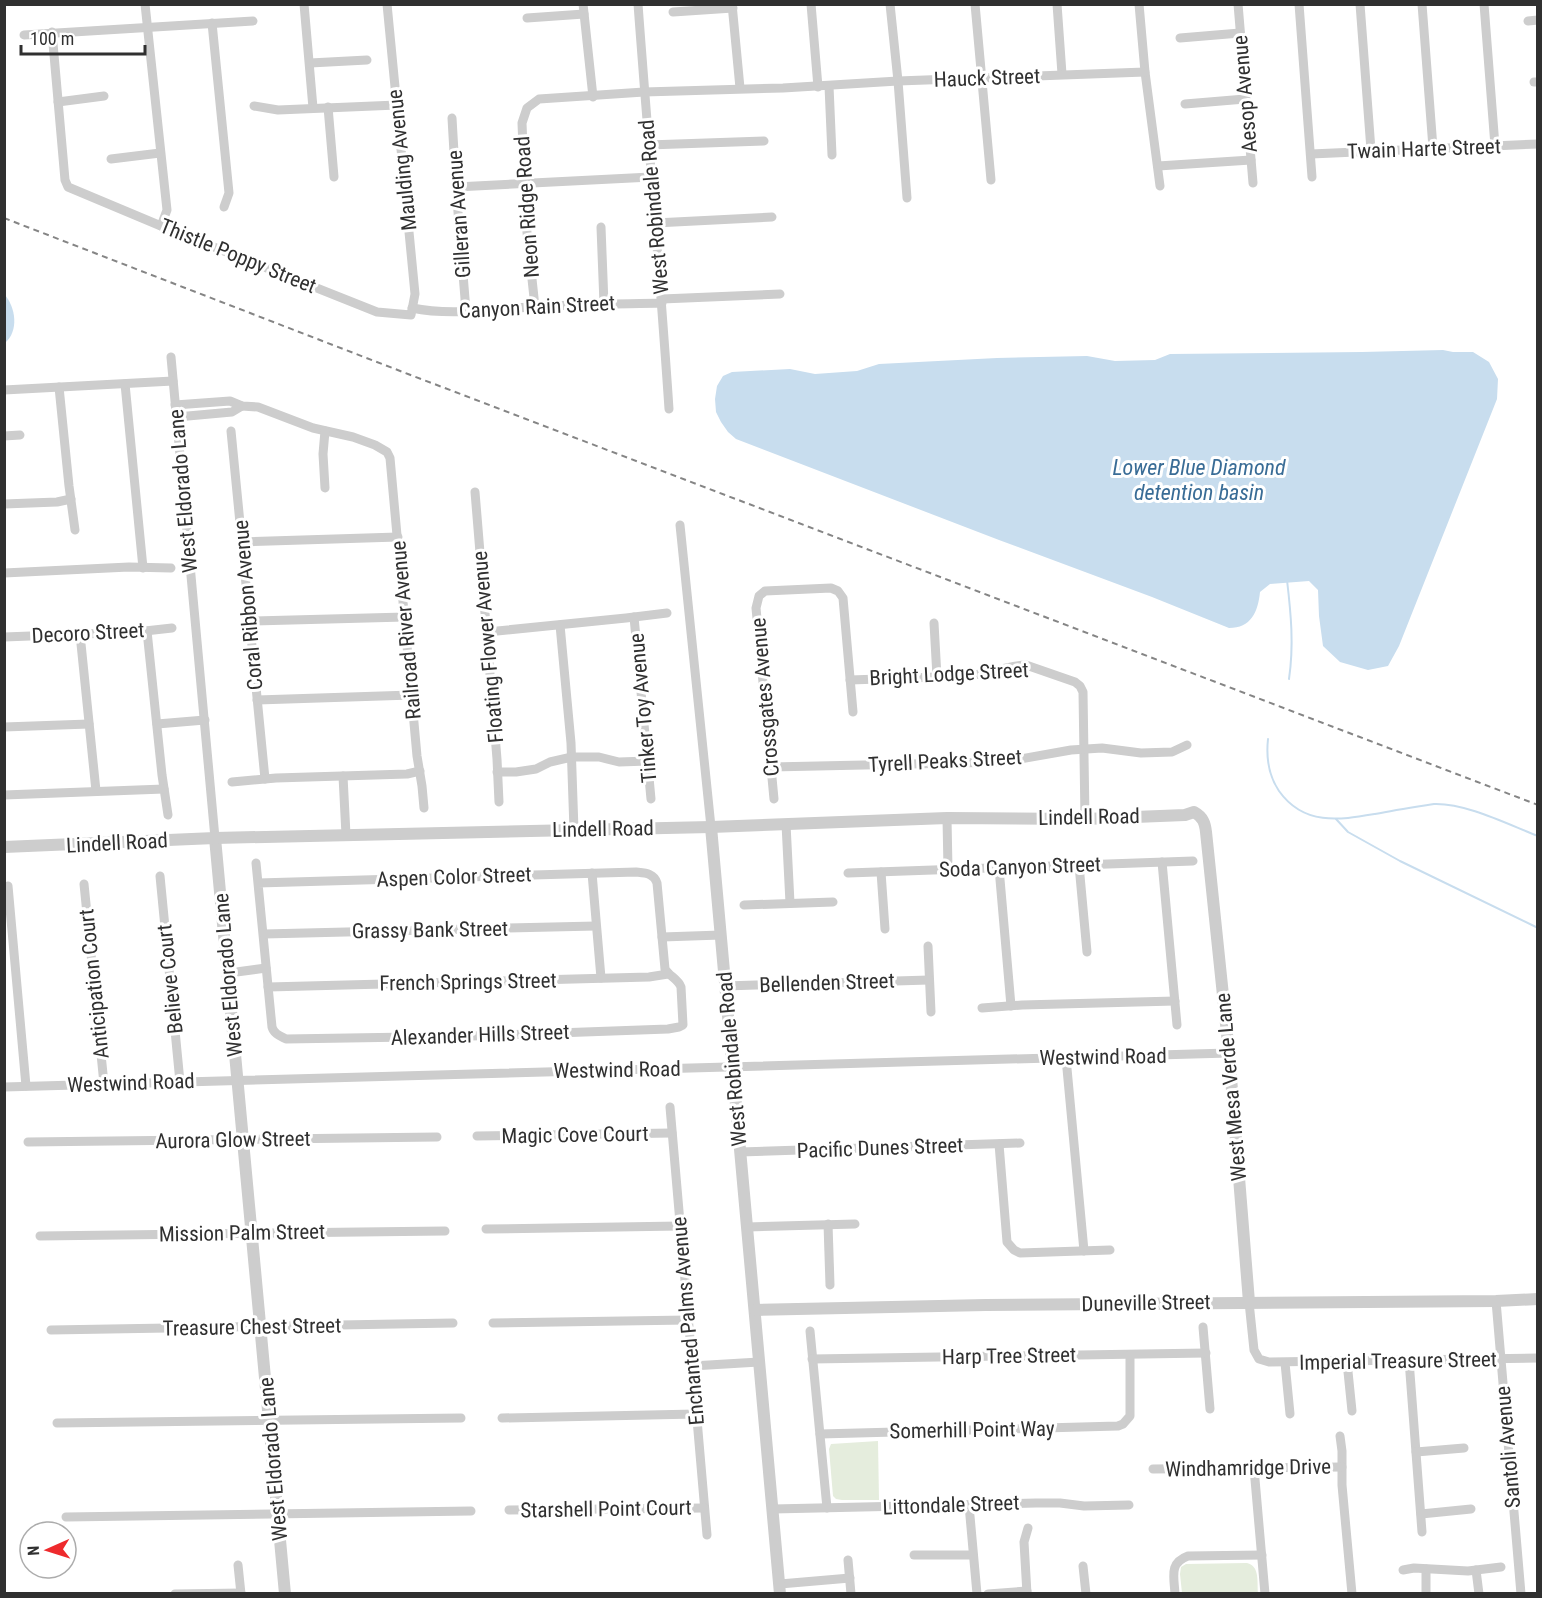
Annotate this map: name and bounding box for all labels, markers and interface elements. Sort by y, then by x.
scale bar [21,18,146,56]
text: 100 m [30,28,74,49]
street label: Aesop Avenue [1228,34,1262,154]
street label: Hauck Street [933,64,1041,92]
street label: Maulding Avenue [383,88,421,232]
street label: West Robindale Road [634,119,674,295]
street label: Twain Harte Street [1347,134,1501,164]
street label: Neon Ridge Road [510,135,544,279]
street label: Gilleran Avenue [443,149,475,279]
street label: Thistle Poppy Street [156,214,320,298]
street label: Canyon Rain Street [458,291,616,323]
street label: West Eldorado Lane [164,408,202,574]
water label: Lower Blue Diamond detention basin [1112,455,1286,505]
street label: Coral Ribbon Avenue [229,519,267,691]
street label: Railroad River Avenue [386,540,426,720]
street label: Floating Flower Avenue [468,550,508,744]
street label: Crossgates Avenue [746,617,784,777]
street label: Decoro Street [31,618,145,648]
street label: Tinker Toy Avenue [624,632,661,784]
street label: Bright Lodge Street [869,658,1029,690]
street label: Tyrell Peaks Street [868,745,1022,777]
street label: Lindell Road [1038,804,1140,830]
street label: Lindell Road [552,816,654,842]
street label: Lindell Road [66,828,168,858]
street label: Soda Canyon Street [939,852,1101,882]
street label: Aspen Color Street [376,862,532,892]
street label: West Eldorado Lane [209,892,247,1058]
street label: Anticipation Court [74,908,114,1060]
street label: Grassy Bank Street [352,917,508,943]
street label: Believe Court [152,923,188,1035]
street label: French Springs Street [379,968,557,996]
street label: Bellenden Street [759,969,895,997]
street label: West Robindale Road [712,971,752,1147]
street label: West Mesa Verde Lane [1211,992,1251,1182]
street label: Alexander Hills Street [390,1020,570,1050]
street label: Westwind Road [1039,1044,1167,1070]
street label: Westwind Road [553,1057,681,1083]
street label: Westwind Road [67,1069,195,1097]
street label: Magic Cove Court [501,1122,649,1148]
street label: Aurora Glow Street [155,1127,311,1153]
street label: Pacific Dunes Street [796,1133,964,1163]
street label: Enchanted Palms Avenue [667,1216,709,1426]
street label: Mission Palm Street [159,1220,325,1246]
street label: Duneville Street [1081,1290,1211,1316]
street label: Treasure Chest Street [163,1313,341,1341]
street label: Harp Tree Street [942,1343,1076,1369]
street label: Imperial Treasure Street [1299,1347,1497,1375]
street label: West Eldorado Lane [254,1376,292,1542]
street label: Santoli Avenue [1491,1385,1525,1509]
street label: Somerhill Point Way [889,1417,1055,1443]
street label: Windhamridge Drive [1165,1455,1331,1481]
street label: Littondale Street [882,1491,1020,1519]
street label: Starshell Point Court [520,1496,692,1522]
north arrow [18,1520,78,1580]
text: N [24,1545,43,1556]

